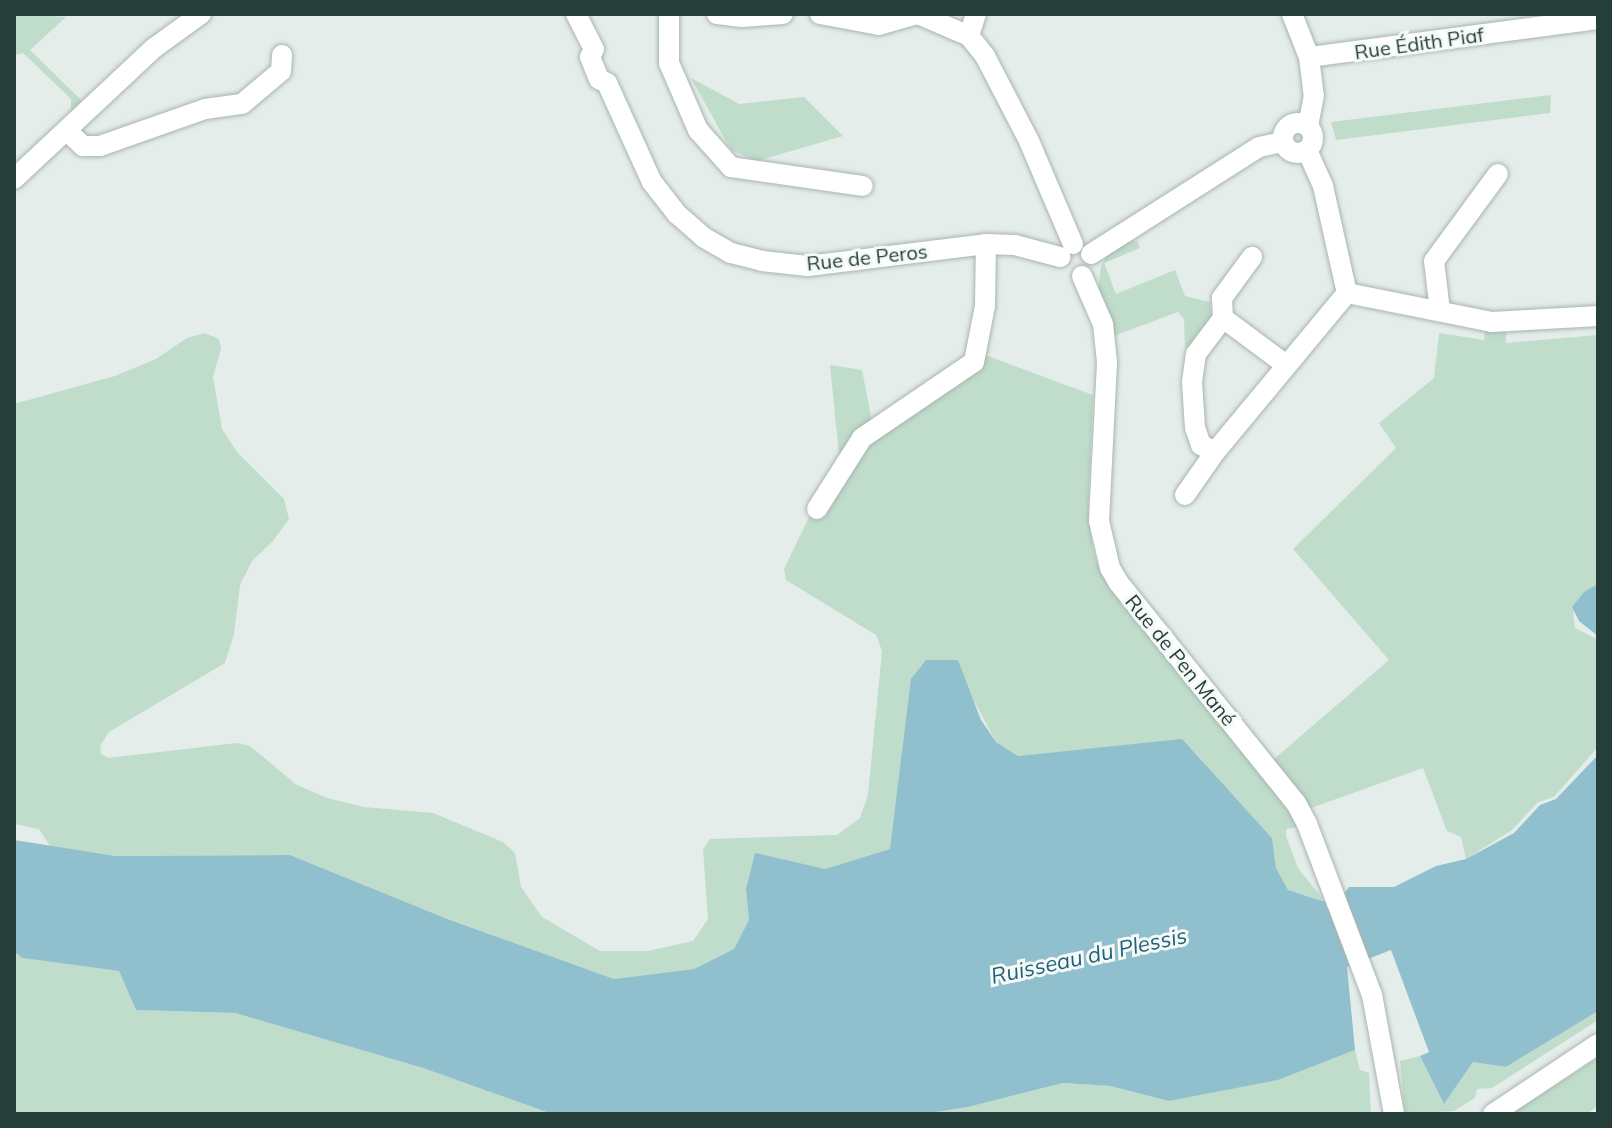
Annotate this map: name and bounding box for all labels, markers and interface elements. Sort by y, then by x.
street label: Rue Édith Piaf [1353,22,1485,64]
street label: Rue de Peros [805,239,929,275]
street label: Rue de Pen Mané [1121,590,1241,730]
water label: Ruisseau du Plessis [989,922,1189,990]

